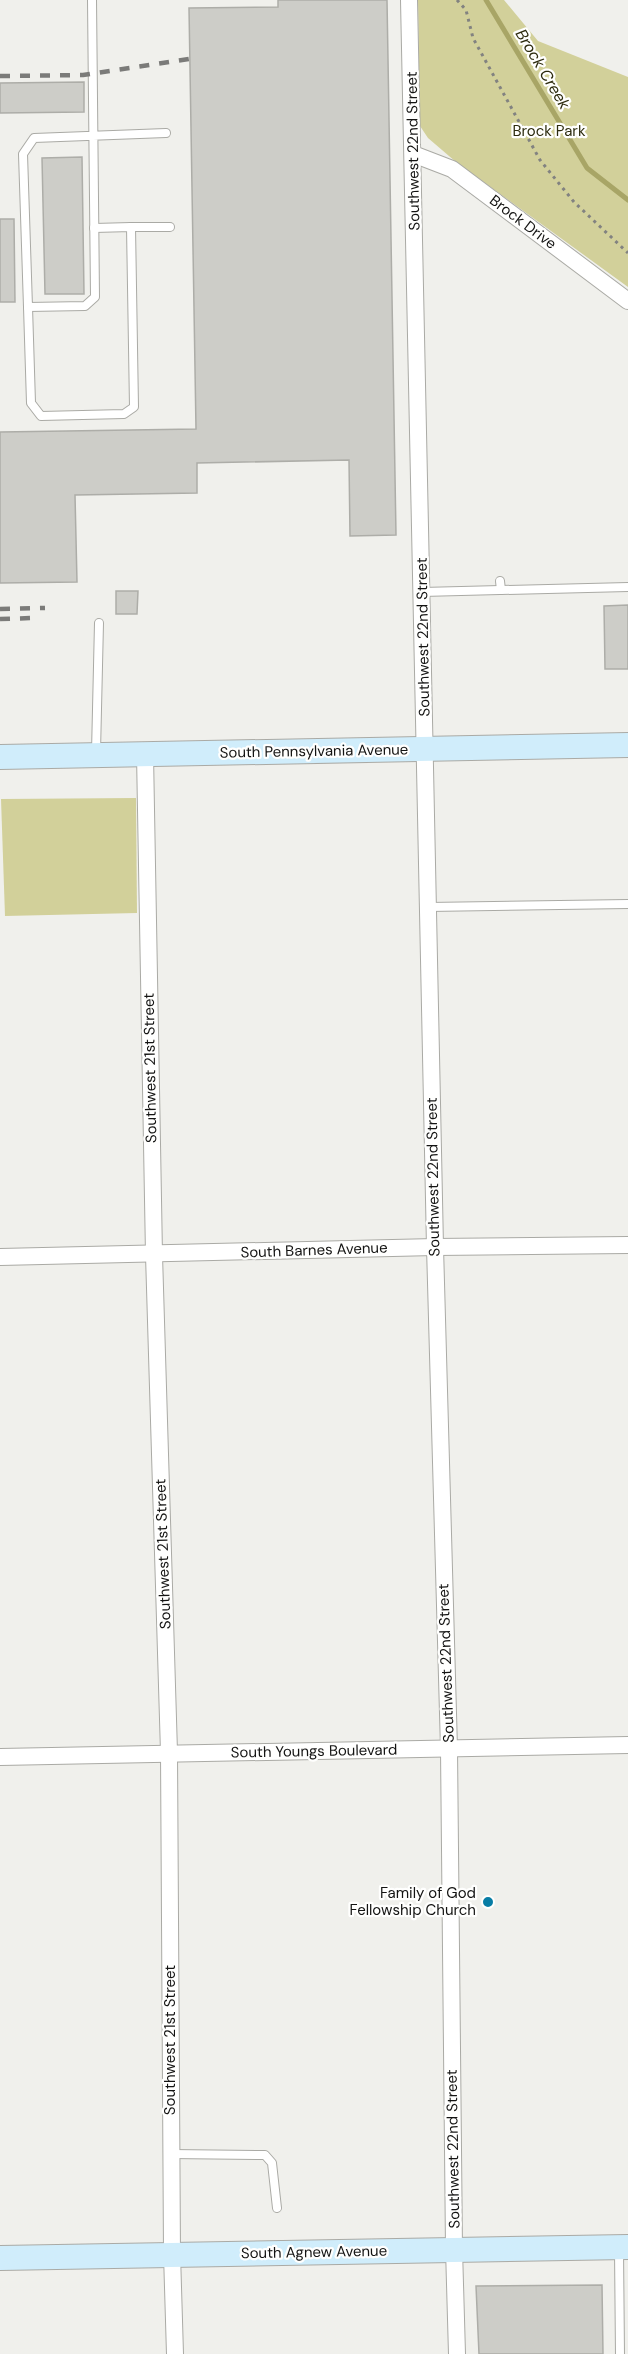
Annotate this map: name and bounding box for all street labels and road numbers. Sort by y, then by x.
street label: Southwest 22nd Street [402,71,424,231]
street label: Brock Drive [485,190,561,254]
street label: Southwest 22nd Street [412,557,434,717]
street label: South Pennsylvania Avenue [220,739,408,763]
street label: Southwest 21st Street [139,993,161,1143]
street label: Southwest 22nd Street [422,1097,444,1257]
street label: South Barnes Avenue [240,1237,388,1263]
street label: Southwest 21st Street [150,1478,176,1629]
street label: Southwest 22nd Street [433,1583,459,1743]
street label: South Youngs Boulevard [231,1740,397,1762]
street label: Southwest 21st Street [160,1965,180,2115]
street label: Southwest 22nd Street [442,2069,464,2229]
street label: South Agnew Avenue [241,2241,387,2263]

